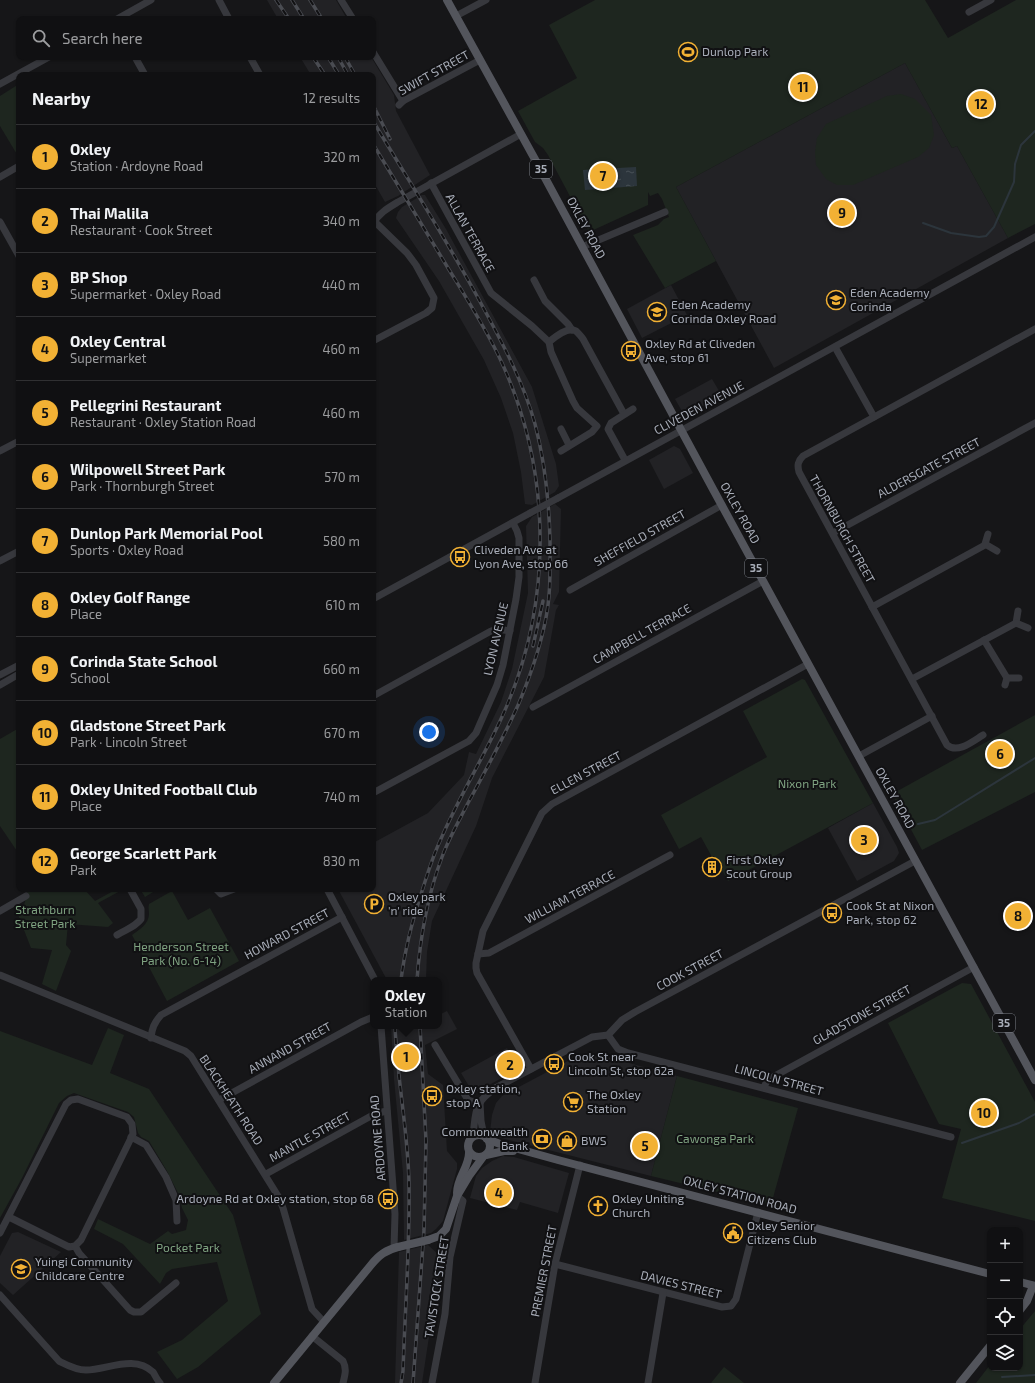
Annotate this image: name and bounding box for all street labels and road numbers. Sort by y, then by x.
street label: SWIFT STREET [396,47,471,97]
road number: 35 [530,160,552,178]
street label: ALLAN TERRACE [444,191,498,274]
street label: OXLEY ROAD [565,194,609,261]
street label: CLIVEDEN AVENUE [651,377,746,437]
street label: ALDERSGATE STREET [875,434,982,500]
street label: THORNBURGH STREET [807,472,878,585]
street label: OXLEY ROAD [718,479,763,546]
street label: SHEFFIELD STREET [591,506,688,568]
road number: 35 [745,559,767,577]
street label: LYON AVENUE [480,600,510,677]
street label: CAMPBELL TERRACE [590,600,693,666]
street label: ELLEN STREET [548,748,623,797]
street label: OXLEY ROAD [873,764,918,831]
street label: WILLIAM TERRACE [522,866,617,926]
street label: HOWARD STREET [242,905,331,961]
street label: COOK STREET [654,946,725,993]
street label: GLADSTONE STREET [810,981,913,1047]
road number: 35 [993,1014,1015,1032]
street label: ANNAND STREET [246,1019,333,1076]
street label: BLACKHEATH ROAD [197,1052,266,1147]
street label: LINCOLN STREET [733,1060,825,1098]
street label: ARDOYNE ROAD [366,1095,388,1182]
street label: MANTLE STREET [267,1108,353,1164]
street label: OXLEY STATION ROAD [682,1172,799,1216]
street label: PREMIER STREET [527,1224,559,1318]
street label: TAVISTOCK STREET [421,1235,451,1339]
street label: DAVIES STREET [639,1267,723,1301]

